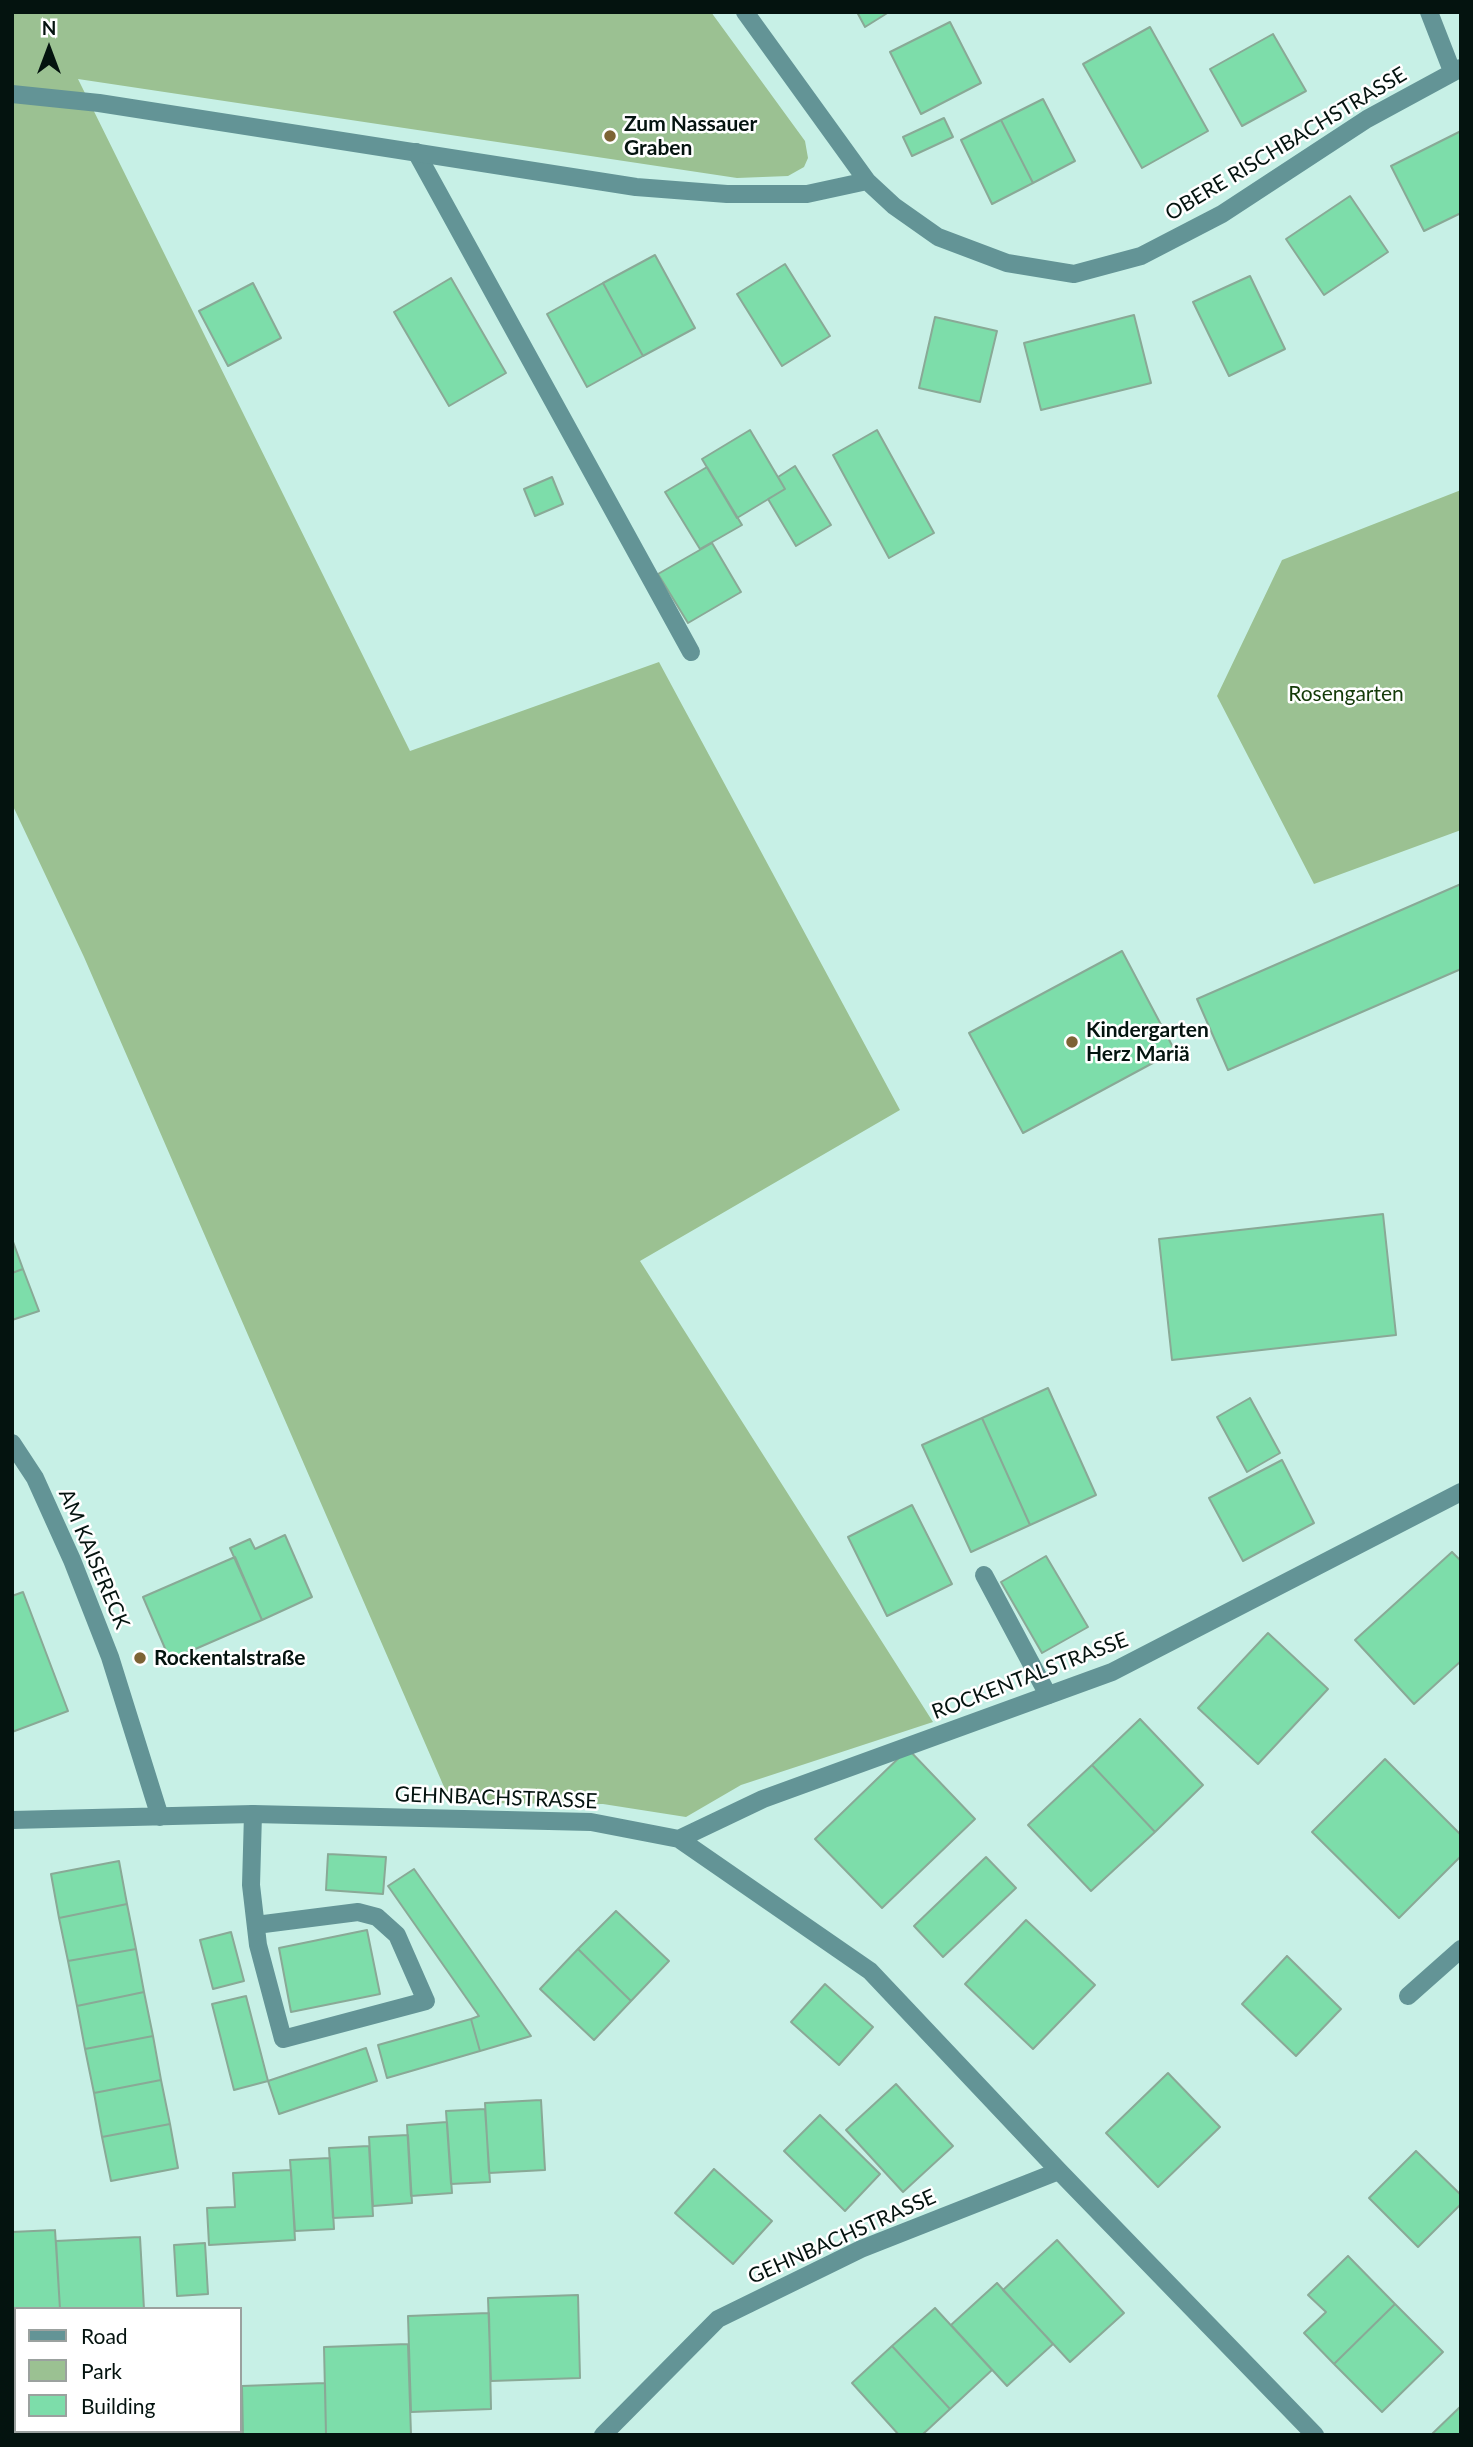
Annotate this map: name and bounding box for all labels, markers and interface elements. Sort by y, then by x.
north arrow [14,14,84,84]
text: N [42,16,56,39]
street label: OBERE RISCHBACHSTRASSE [1161,62,1411,226]
place label: Zum Nassauer Graben [624,111,757,161]
marker: Zum Nassauer Graben [602,128,618,144]
park label: Rosengarten [1288,681,1404,707]
place label: Kindergarten Herz Mariä [1086,1017,1209,1067]
marker: Kindergarten Herz Mariä [1064,1034,1080,1050]
street label: AM KAISERECK [53,1485,135,1633]
street label: ROCKENTALSTRASSE [928,1627,1132,1725]
place label: Rockentalstraße [154,1645,306,1671]
marker: Rockentalstraße [132,1650,148,1666]
street label: GEHNBACHSTRASSE [394,1782,598,1814]
street label: GEHNBACHSTRASSE [744,2184,940,2290]
legend [14,2307,242,2433]
text: Road [81,2323,128,2348]
text: Park [81,2358,122,2383]
text: Building [81,2393,156,2418]

